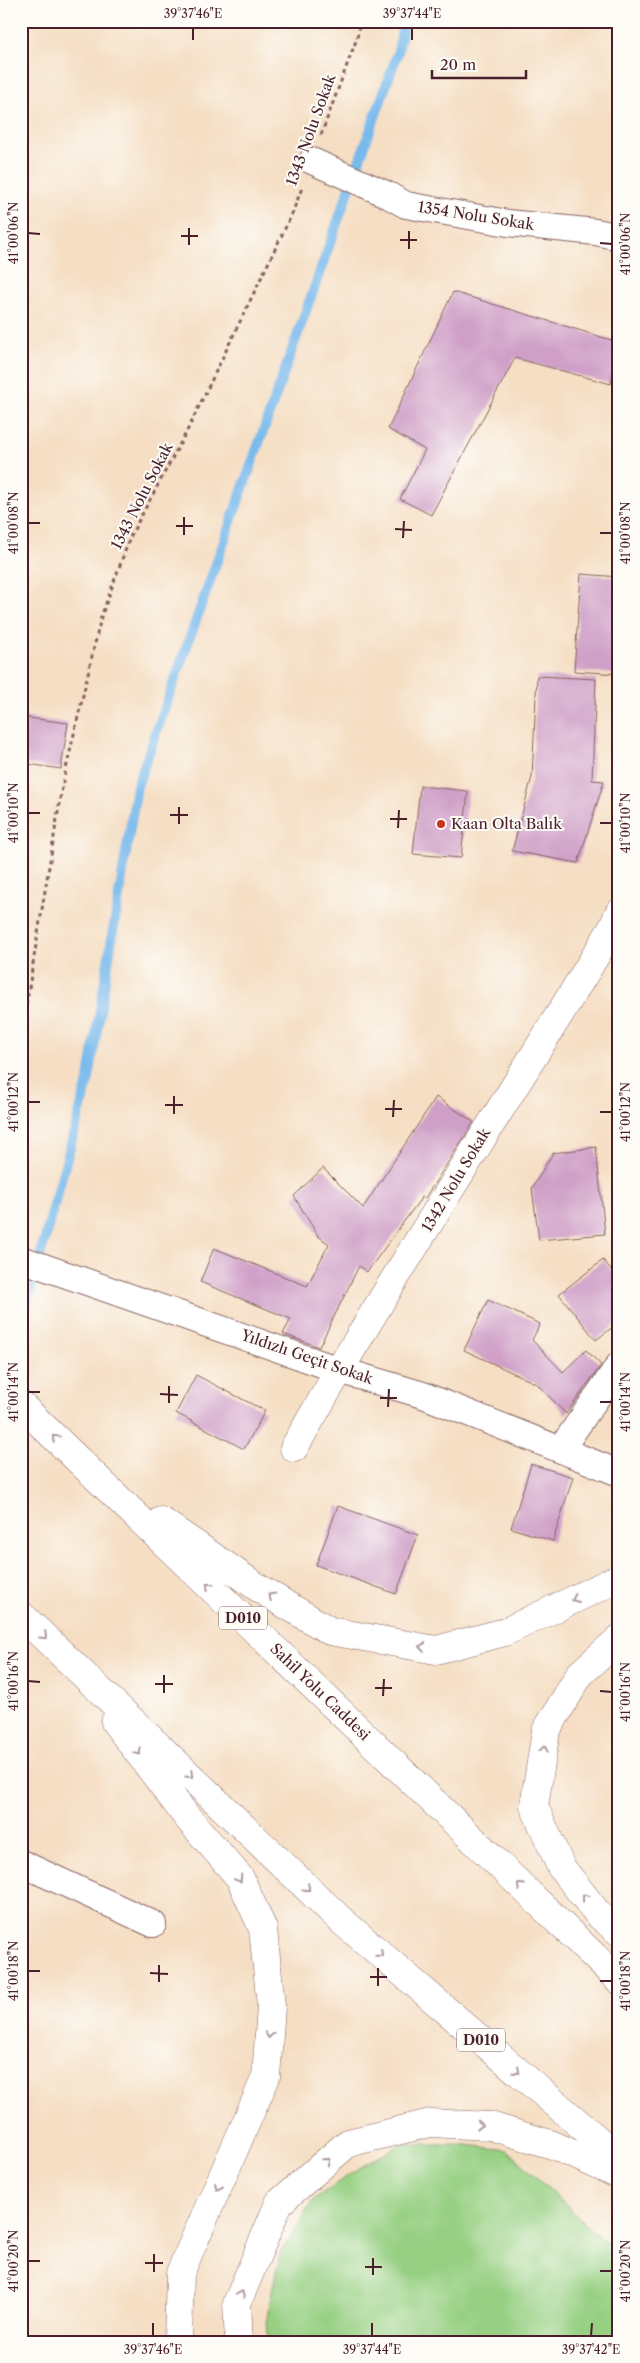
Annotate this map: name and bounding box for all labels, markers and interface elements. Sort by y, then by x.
text: 39°37'46"E [164,6,222,21]
text: 39°37'44"E [383,6,441,21]
scale bar [432,48,526,80]
text: 20 m [440,55,476,74]
street label: 1343 Nolu Sokak [282,70,340,188]
street label: 1354 Nolu Sokak [417,197,537,234]
text: 41°00'06"N [6,202,21,264]
text: 41°00'06"N [618,213,633,275]
street label: 1343 Nolu Sokak [106,438,177,552]
text: 41°00'08"N [6,492,21,554]
text: 41°00'08"N [618,502,633,564]
text: 41°00'10"N [6,783,21,843]
text: 41°00'10"N [618,793,633,853]
place label: Kaan Olta Balık [451,814,563,833]
marker: Kaan Olta Balık [435,818,447,830]
text: 41°00'12"N [6,1072,21,1132]
text: 41°00'12"N [618,1082,633,1142]
street label: 1342 Nolu Sokak [417,1123,495,1235]
street label: Yıldızlı Geçit Sokak [238,1325,377,1388]
text: 41°00'14"N [6,1362,21,1422]
text: 41°00'14"N [618,1372,633,1432]
one-way arrow [52,1435,61,1444]
one-way arrow [206,1583,215,1592]
one-way arrow [267,1593,276,1603]
one-way arrow [571,1593,580,1603]
road number: D010 [219,1606,267,1630]
one-way arrow [38,1630,47,1639]
street label: Sahil Yolu Caddesi [266,1639,375,1745]
one-way arrow [418,1643,427,1653]
text: 41°00'16"N [6,1651,21,1711]
text: 41°00'16"N [618,1662,633,1722]
one-way arrow [538,1745,548,1754]
one-way arrow [132,1746,140,1755]
one-way arrow [184,1769,193,1778]
one-way arrow [233,1873,242,1882]
one-way arrow [302,1882,311,1891]
one-way arrow [517,1883,526,1892]
one-way arrow [582,1893,591,1903]
text: 41°00'18"N [6,1941,21,2001]
one-way arrow [375,1948,384,1957]
text: 41°00'18"N [618,1951,633,2011]
road number: D010 [457,2028,505,2052]
one-way arrow [264,2031,275,2039]
one-way arrow [511,2066,520,2074]
one-way arrow [477,2120,485,2131]
one-way arrow [321,2159,330,2167]
one-way arrow [213,2182,224,2191]
text: 41°00'20"N [6,2230,21,2292]
text: 41°00'20"N [618,2240,633,2302]
one-way arrow [234,2290,245,2299]
text: 39°37'46"E [124,2342,182,2357]
text: 39°37'44"E [343,2342,401,2357]
text: 39°37'42"E [562,2342,620,2357]

